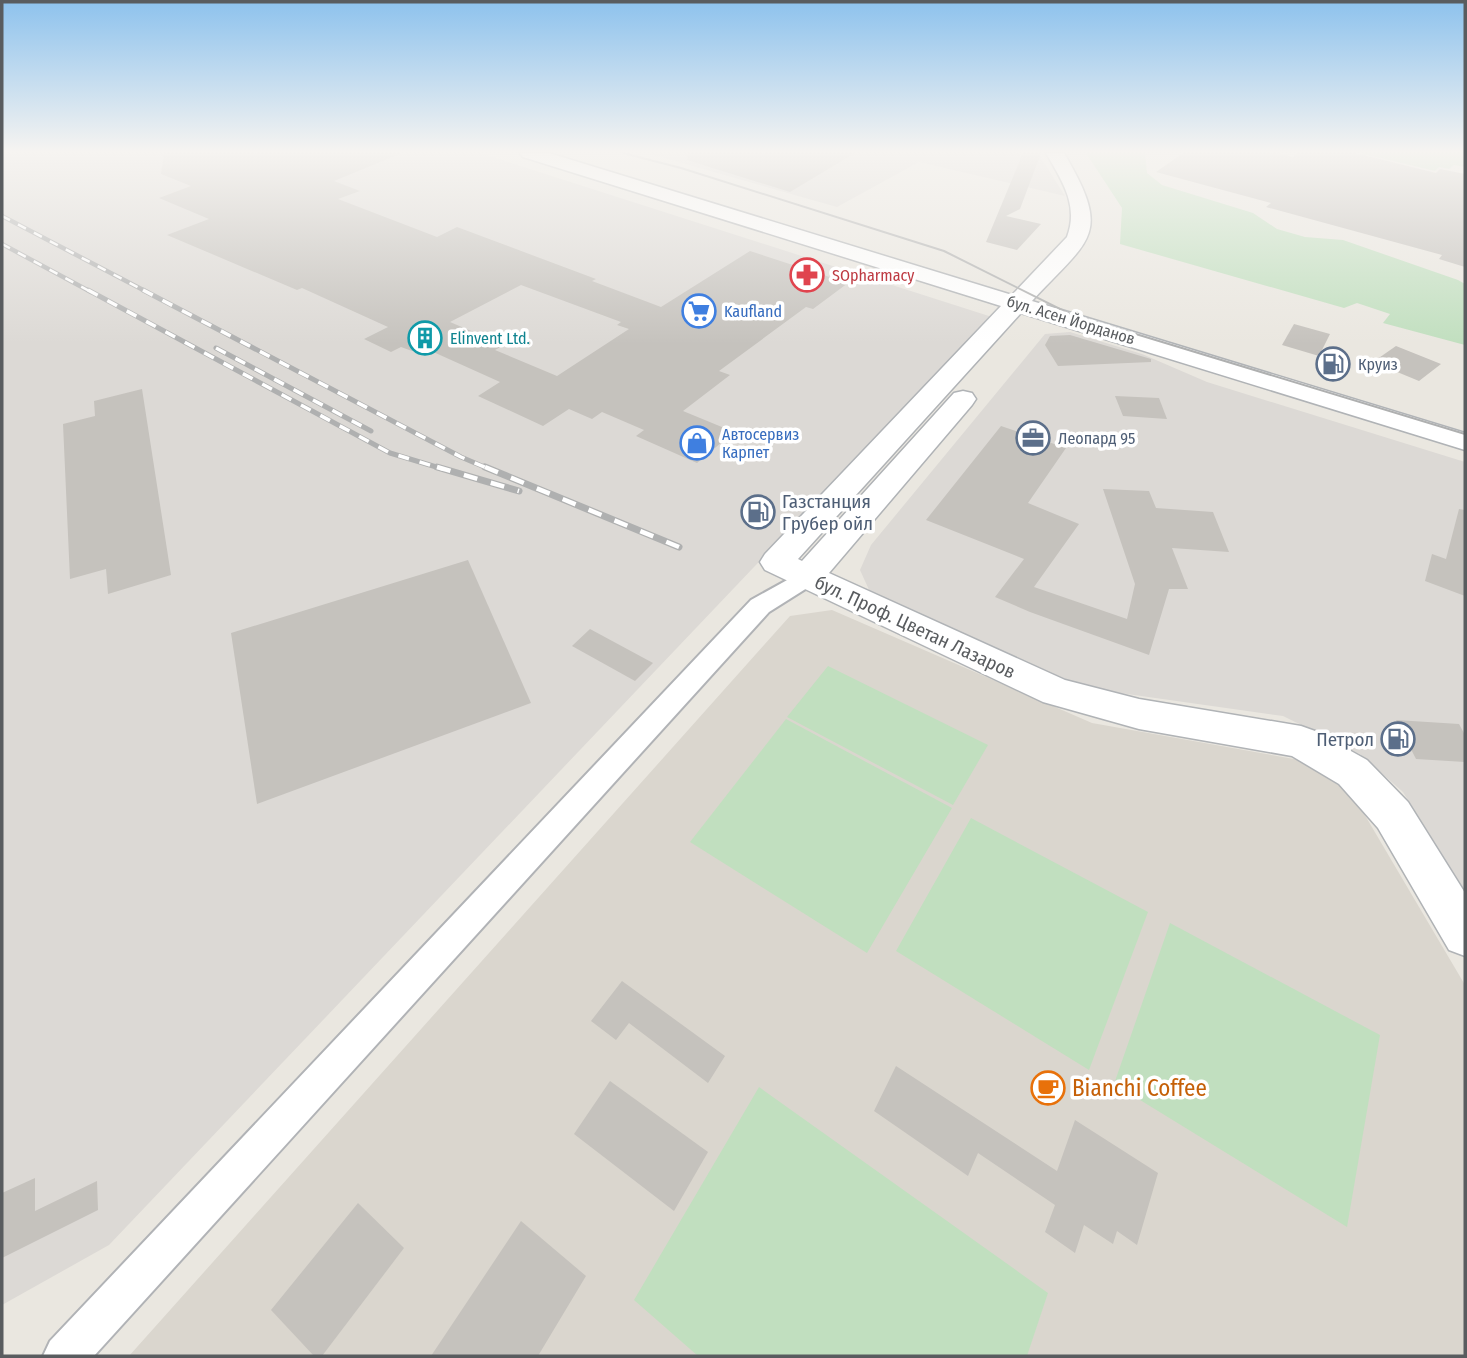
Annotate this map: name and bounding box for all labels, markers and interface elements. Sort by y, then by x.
pharmacy icon: SOpharmacy [788,256,826,294]
place label: SOpharmacy [832,266,915,285]
street label: бул. Асен Йорданов [1005,291,1137,349]
supermarket icon: Kaufland [680,292,718,330]
place label: Kaufland [724,302,782,321]
building icon: Elinvent Ltd. [406,319,444,357]
place label: Elinvent Ltd. [450,329,530,348]
fuel station icon: Круиз [1314,345,1352,383]
place label: Круиз [1358,355,1398,374]
office icon: Леопард 95 [1014,419,1052,457]
shop icon: Автосервиз Карпет [678,424,716,462]
place label: Автосервиз Карпет [722,425,799,462]
place label: Леопард 95 [1058,429,1135,448]
place label: Газстанция Грубер ойл [782,490,873,535]
fuel station icon: Газстанция Грубер ойл [739,493,777,531]
street label: бул. Проф. Цветан Лазаров [811,570,1019,684]
fuel station icon: Петрол [1379,720,1417,758]
place label: Петрол [1316,728,1374,751]
cafe icon: Bianchi Coffee [1029,1069,1067,1107]
place label: Bianchi Coffee [1072,1074,1207,1102]

